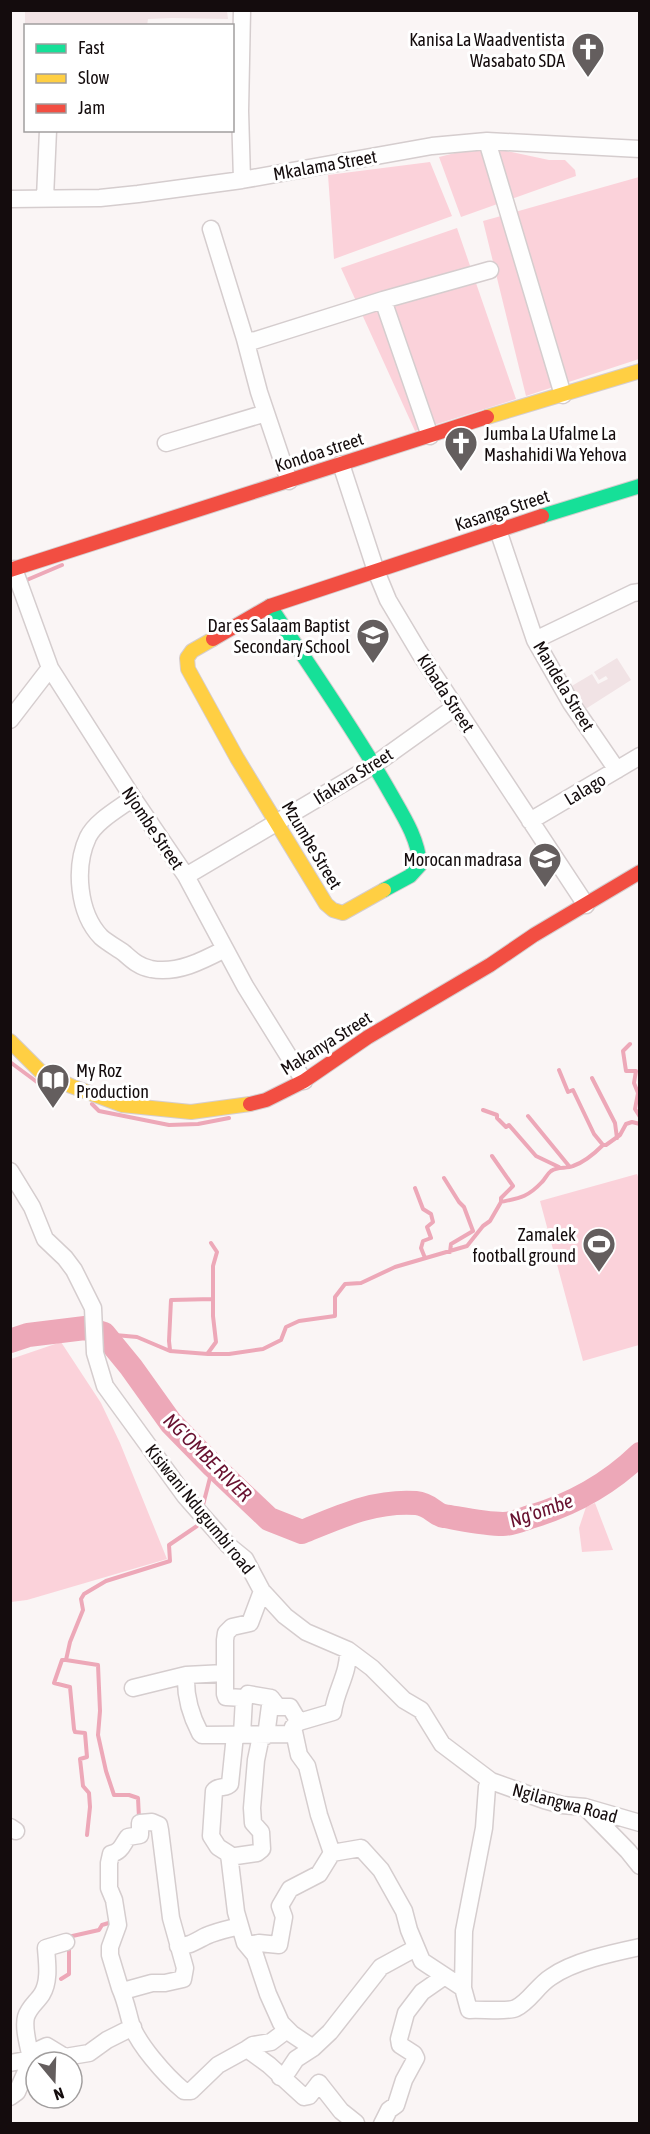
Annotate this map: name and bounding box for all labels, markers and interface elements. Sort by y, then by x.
legend [24,24,234,132]
place label: Kanisa La Waadventista Wasabato SDA [409,29,565,71]
church icon: Kanisa La Waadventista Wasabato SDA [570,31,606,78]
text: Fast [78,37,105,58]
text: Slow [78,67,109,88]
text: Jam [78,97,105,118]
street label: Mkalama Street [272,146,378,184]
place label: Jumba La Ufalme La Mashahidi Wa Yehova [484,423,627,465]
church icon: Jumba La Ufalme La Mashahidi Wa Yehova [443,425,479,472]
street label: Kondoa street [272,428,366,476]
street label: Kasanga Street [452,485,552,535]
place label: Dar es Salaam Baptist Secondary School [208,615,350,657]
school or university icon: Dar es Salaam Baptist Secondary School [355,617,391,664]
street label: Mandela Street [529,637,599,735]
street label: Kibada Street [413,650,479,736]
street label: Ifakara Street [309,743,397,809]
street label: Lalago [561,769,609,809]
street label: Njombe Street [118,783,188,873]
street label: Mzumbe Street [278,797,346,893]
school or university icon: Morocan madrasa [527,841,563,888]
place label: Morocan madrasa [404,849,522,870]
street label: Makanya Street [277,1007,375,1079]
place label: My Roz Production [76,1060,149,1102]
library icon: My Roz Production [35,1062,71,1109]
place label: Zamalek football ground [473,1224,576,1266]
sports icon: Zamalek football ground [581,1226,617,1273]
water label: NG'OMBE RIVER [159,1408,257,1506]
street label: Kisiwani Ndugumbi road [141,1440,259,1578]
water label: Ng'ombe [506,1488,576,1532]
street label: Ngilangwa Road [510,1779,620,1827]
north arrow [24,2050,84,2110]
text: N [51,2084,66,2104]

